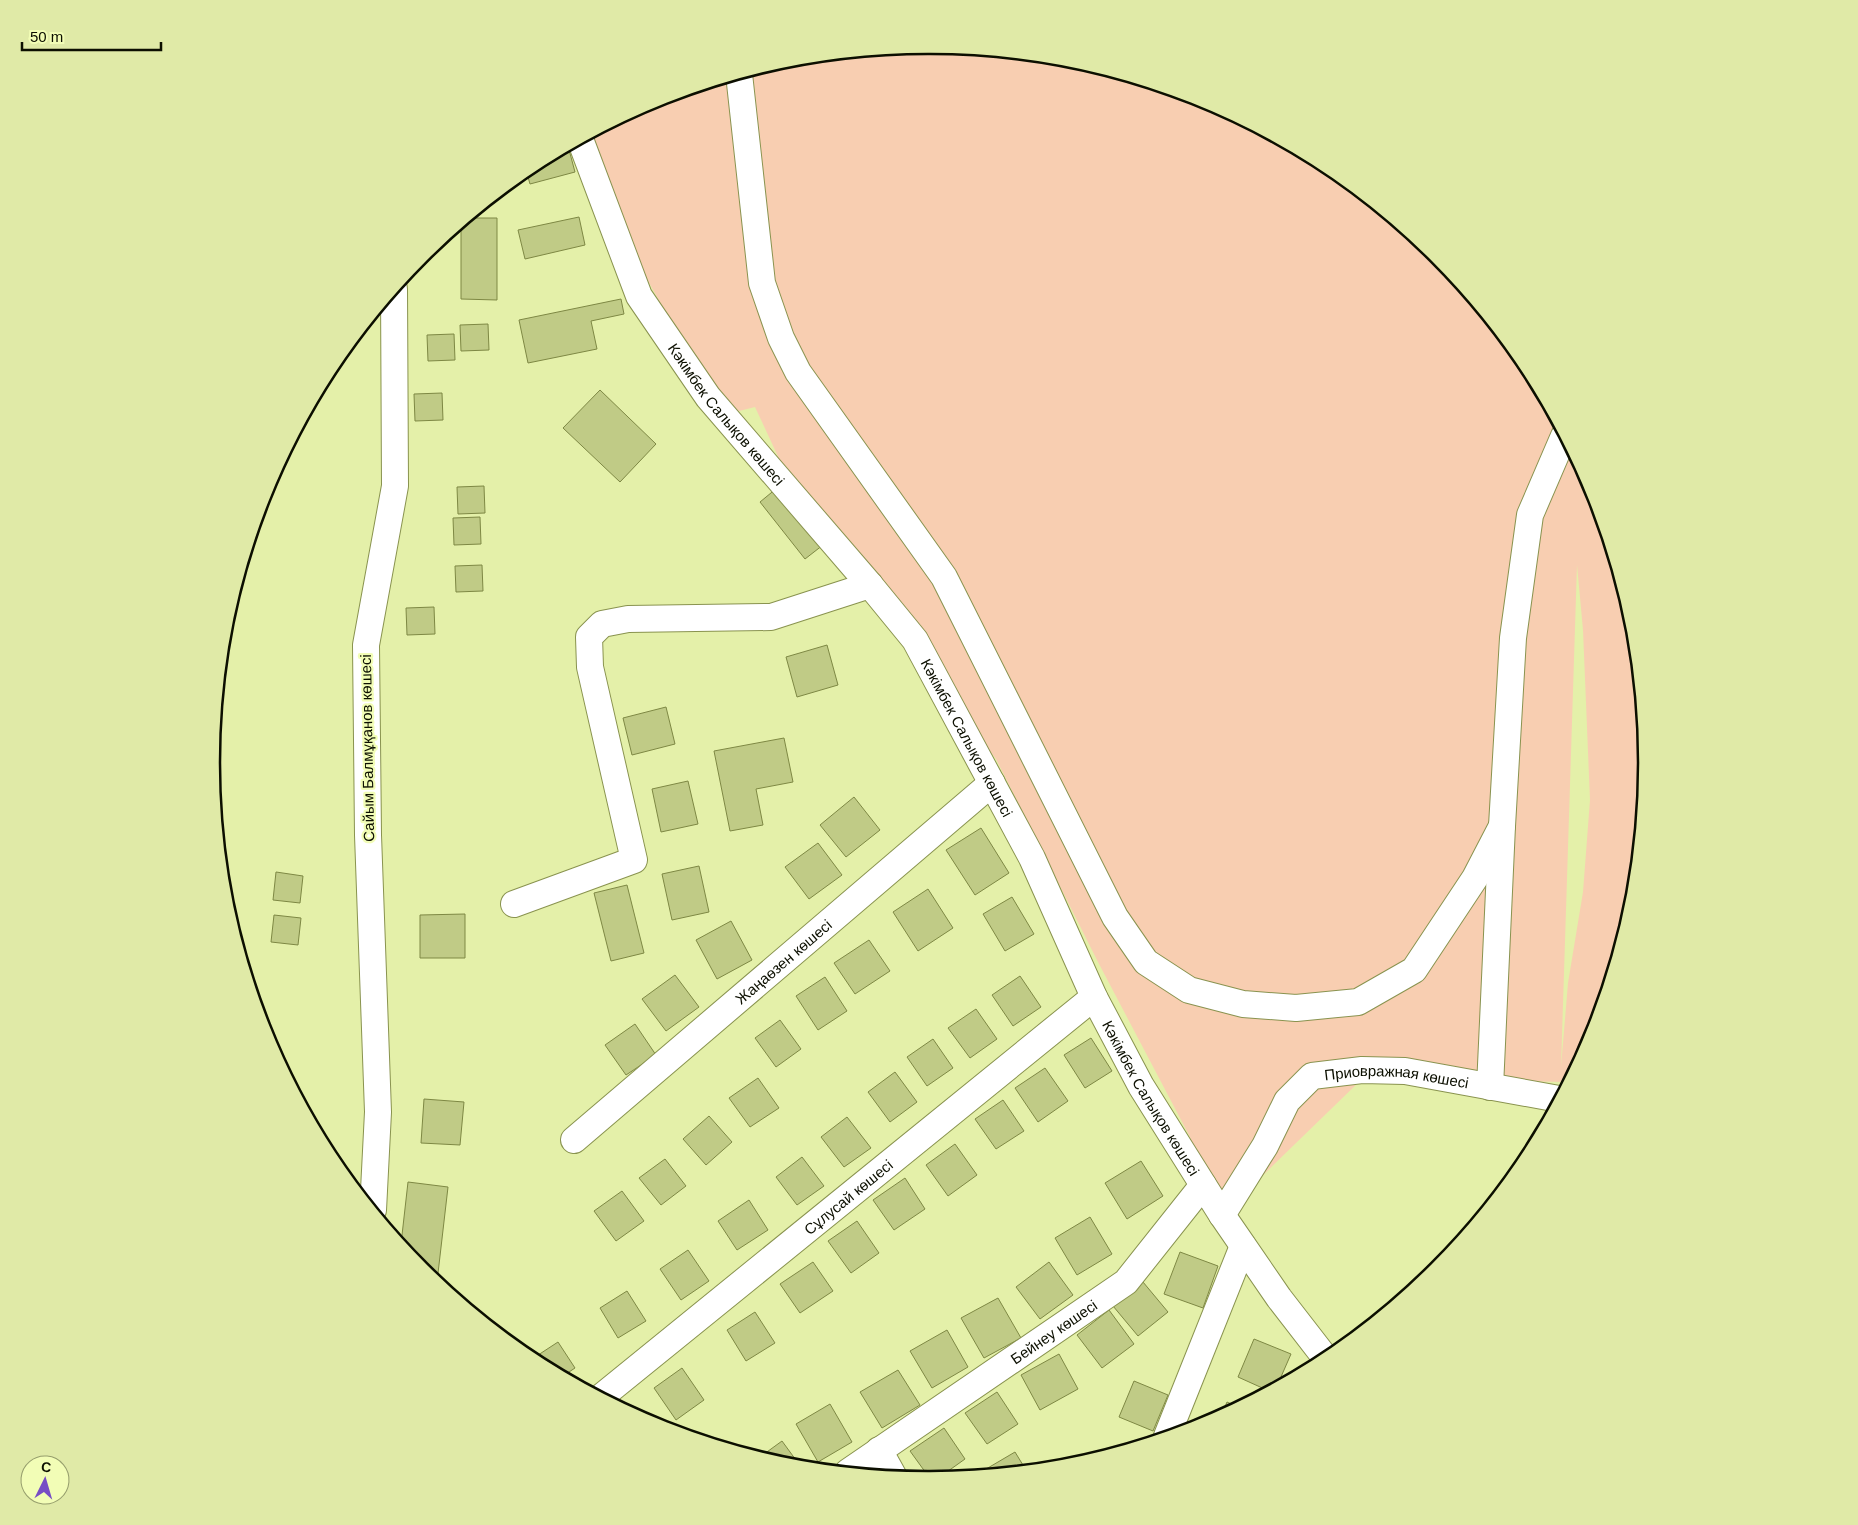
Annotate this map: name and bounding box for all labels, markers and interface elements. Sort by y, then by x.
scale bar [22,20,161,52]
text: 50 m [30,28,63,45]
street label: Кәкімбек Салықов көшесі [665,340,788,488]
street label: Сайым Балмұқанов көшесі [357,654,377,842]
street label: Кәкімбек Салықов көшесі [918,656,1017,819]
street label: Жаңаөзен көшесі [732,916,835,1007]
street label: Кәкімбек Салықов көшесі [1099,1018,1203,1178]
street label: Приовражная көшесі [1323,1061,1470,1091]
street label: Сұлусай көшесі [800,1156,896,1238]
street label: Бейнеу көшесі [1007,1296,1100,1367]
north arrow [20,1455,70,1505]
text: С [40,1459,52,1475]

